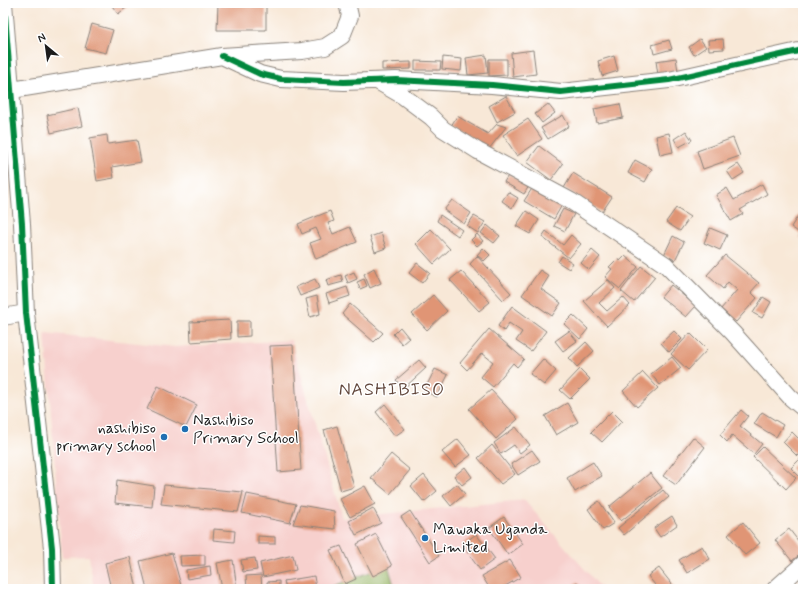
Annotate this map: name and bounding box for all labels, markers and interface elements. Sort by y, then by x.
north arrow [26,26,66,66]
text: N [35,30,48,46]
district label: NASHIBISO [339,378,445,402]
place label: Nashibiso Primary School [193,410,299,449]
place label: nashibiso primary school [56,418,156,457]
marker: Nashibiso Primary School [180,424,190,434]
marker: nashibiso primary school [159,432,169,442]
place label: Mawaka Uganda Limited [433,519,548,558]
marker: Mawaka Uganda Limited [420,533,430,543]

